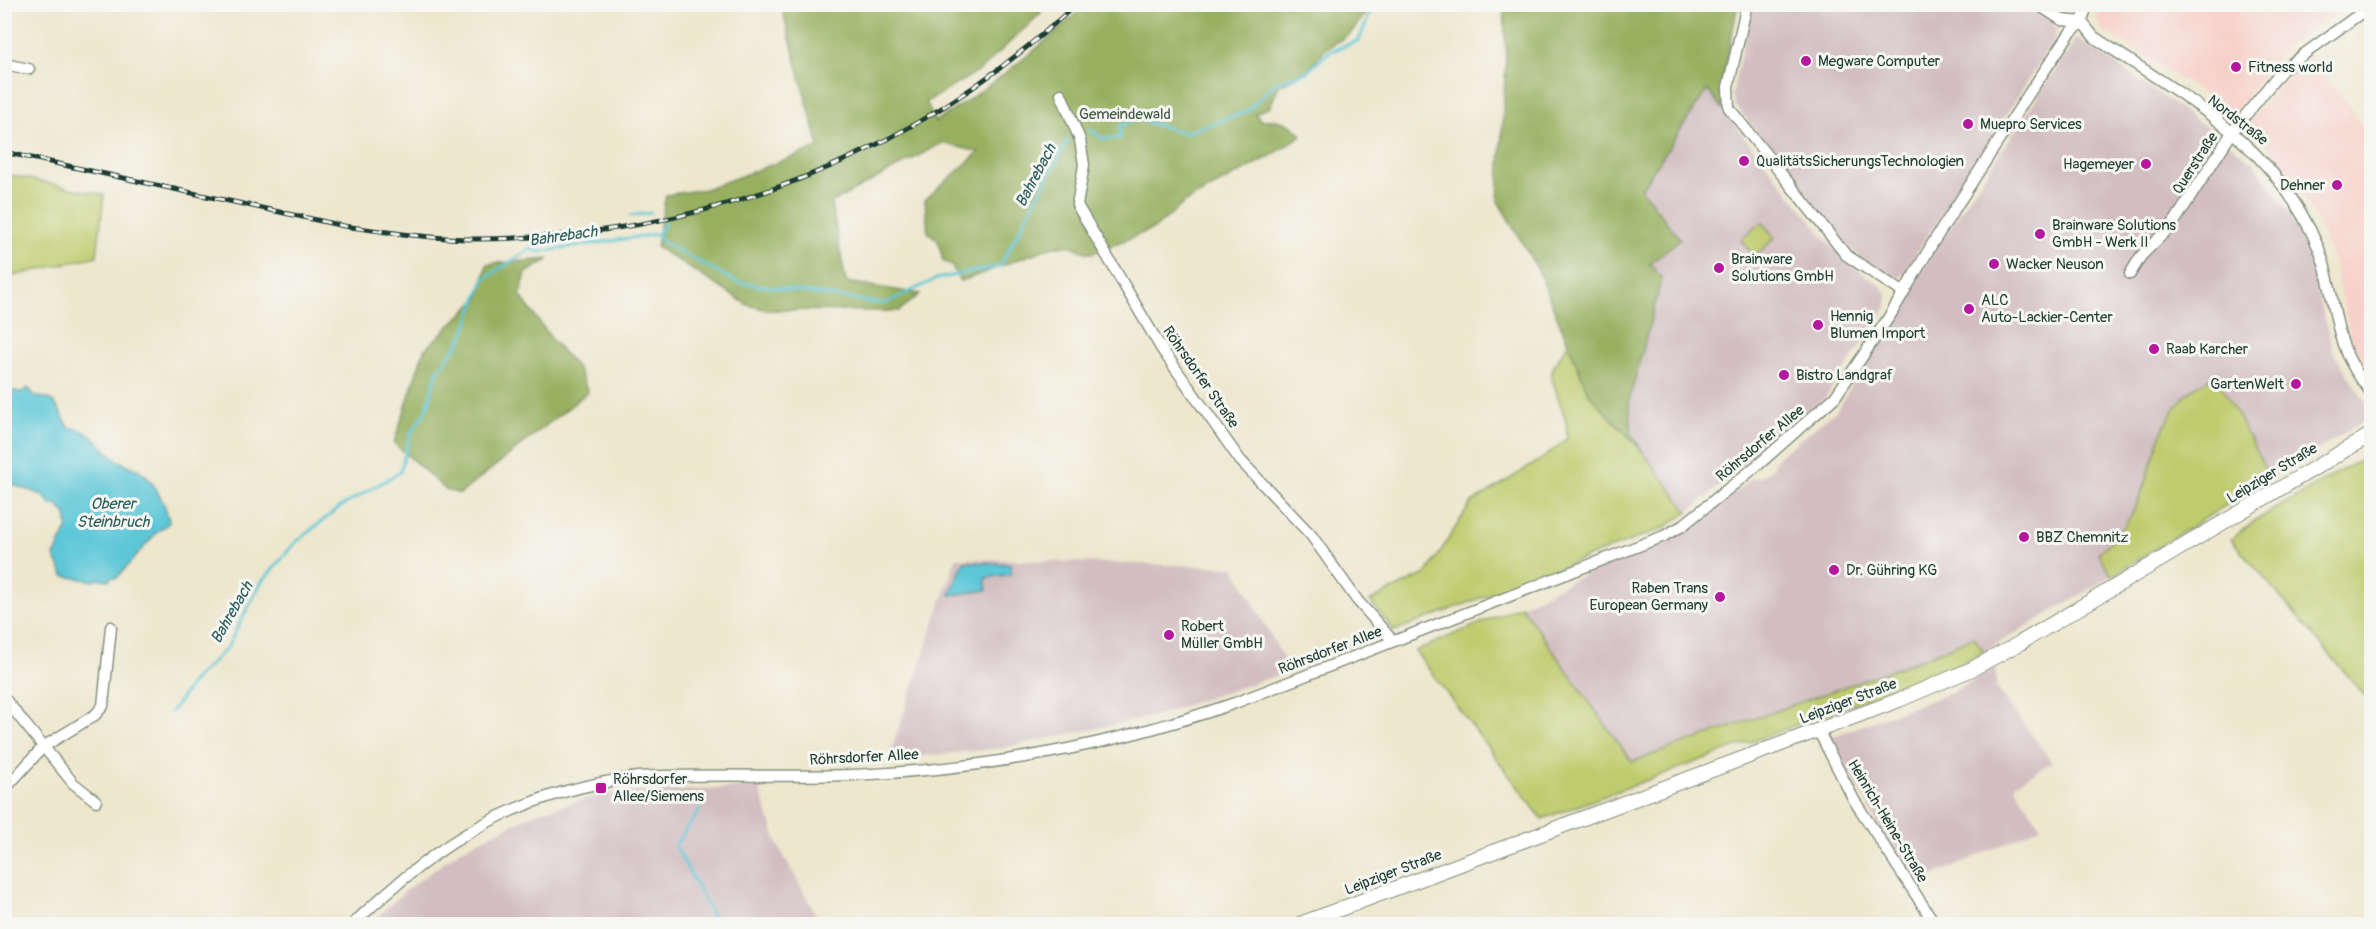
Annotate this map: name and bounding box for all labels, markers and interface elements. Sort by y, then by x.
place label: Megware Computer [1818,52,1941,71]
marker: Megware Computer [1799,54,1813,68]
place label: Fitness world [2248,58,2333,77]
marker: Fitness world [2229,60,2243,74]
street label: Nordstraße [2204,91,2272,150]
park label: Gemeindewald [1079,105,1171,124]
place label: Muepro Services [1980,115,2082,134]
marker: Muepro Services [1961,117,1975,131]
street label: Querstraße [2168,128,2223,198]
water label: Bahrebach [1011,139,1061,210]
place label: QualitätsSicherungsTechnologien [1756,152,1964,171]
marker: QualitätsSicherungsTechnologien [1737,154,1751,168]
place label: Hagemeyer [2063,155,2135,174]
marker: Hagemeyer [2139,157,2153,171]
place label: Dehner [2280,176,2326,195]
marker: Dehner [2330,178,2344,192]
place label: Brainware Solutions GmbH - Werk II [2052,216,2176,252]
water label: Bahrebach [528,221,600,251]
marker: Brainware Solutions GmbH - Werk II [2033,227,2047,241]
place label: Brainware Solutions GmbH [1731,250,1834,286]
place label: Wacker Neuson [2006,255,2104,274]
marker: Wacker Neuson [1987,257,2001,271]
marker: Brainware Solutions GmbH [1712,261,1726,275]
place label: ALC Auto-Lackier-Center [1981,291,2113,327]
marker: ALC Auto-Lackier-Center [1962,302,1976,316]
place label: Hennig Blumen Import [1830,307,1926,343]
marker: Hennig Blumen Import [1811,318,1825,332]
street label: Röhrsdorfer Straße [1158,323,1243,433]
place label: Raab Karcher [2166,340,2249,359]
marker: Raab Karcher [2147,342,2161,356]
place label: Bistro Landgraf [1796,366,1893,385]
marker: Bistro Landgraf [1777,368,1791,382]
place label: GartenWelt [2210,375,2285,394]
marker: GartenWelt [2289,377,2303,391]
street label: Röhrsdorfer Allee [1712,401,1809,486]
street label: Leipziger Straße [2224,439,2322,508]
water label: Oberer Steinbruch [77,494,151,532]
place label: BBZ Chemnitz [2036,528,2129,547]
marker: BBZ Chemnitz [2017,530,2031,544]
place label: Dr. Gühring KG [1846,561,1937,580]
marker: Dr. Gühring KG [1827,563,1841,577]
water label: Bahrebach [206,577,258,647]
place label: Raben Trans European Germany [1590,579,1709,615]
marker: Raben Trans European Germany [1713,590,1727,604]
place label: Robert Müller GmbH [1181,617,1263,653]
street label: Röhrsdorfer Allee [1276,622,1385,679]
marker: Robert Müller GmbH [1162,628,1176,642]
street label: Leipziger Straße [1797,674,1900,729]
street label: Röhrsdorfer Allee [809,745,920,770]
street label: Heinrich-Heine-Straße [1843,756,1932,887]
place label: Röhrsdorfer Allee/Siemens [613,770,704,806]
marker: Röhrsdorfer Allee/Siemens [594,781,608,795]
street label: Leipziger Straße [1342,845,1445,900]

